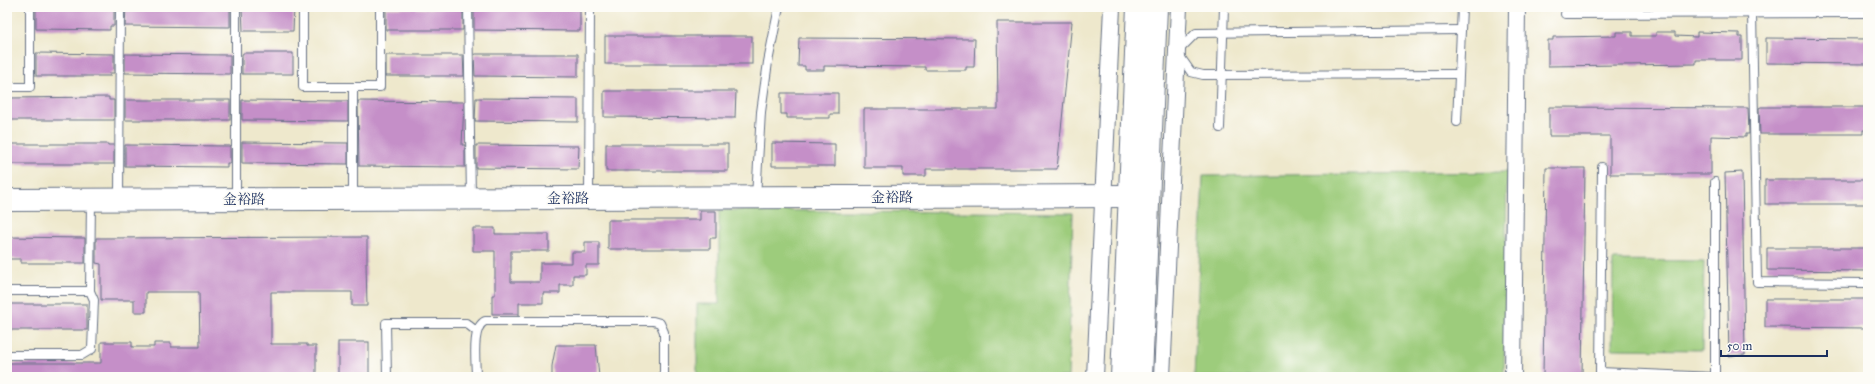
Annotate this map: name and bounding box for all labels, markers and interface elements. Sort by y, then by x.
street label: 金裕路 [871,189,913,206]
street label: 金裕路 [547,190,589,207]
street label: 金裕路 [223,191,265,208]
scale bar [1721,332,1827,358]
text: 50 m [1727,339,1752,353]

